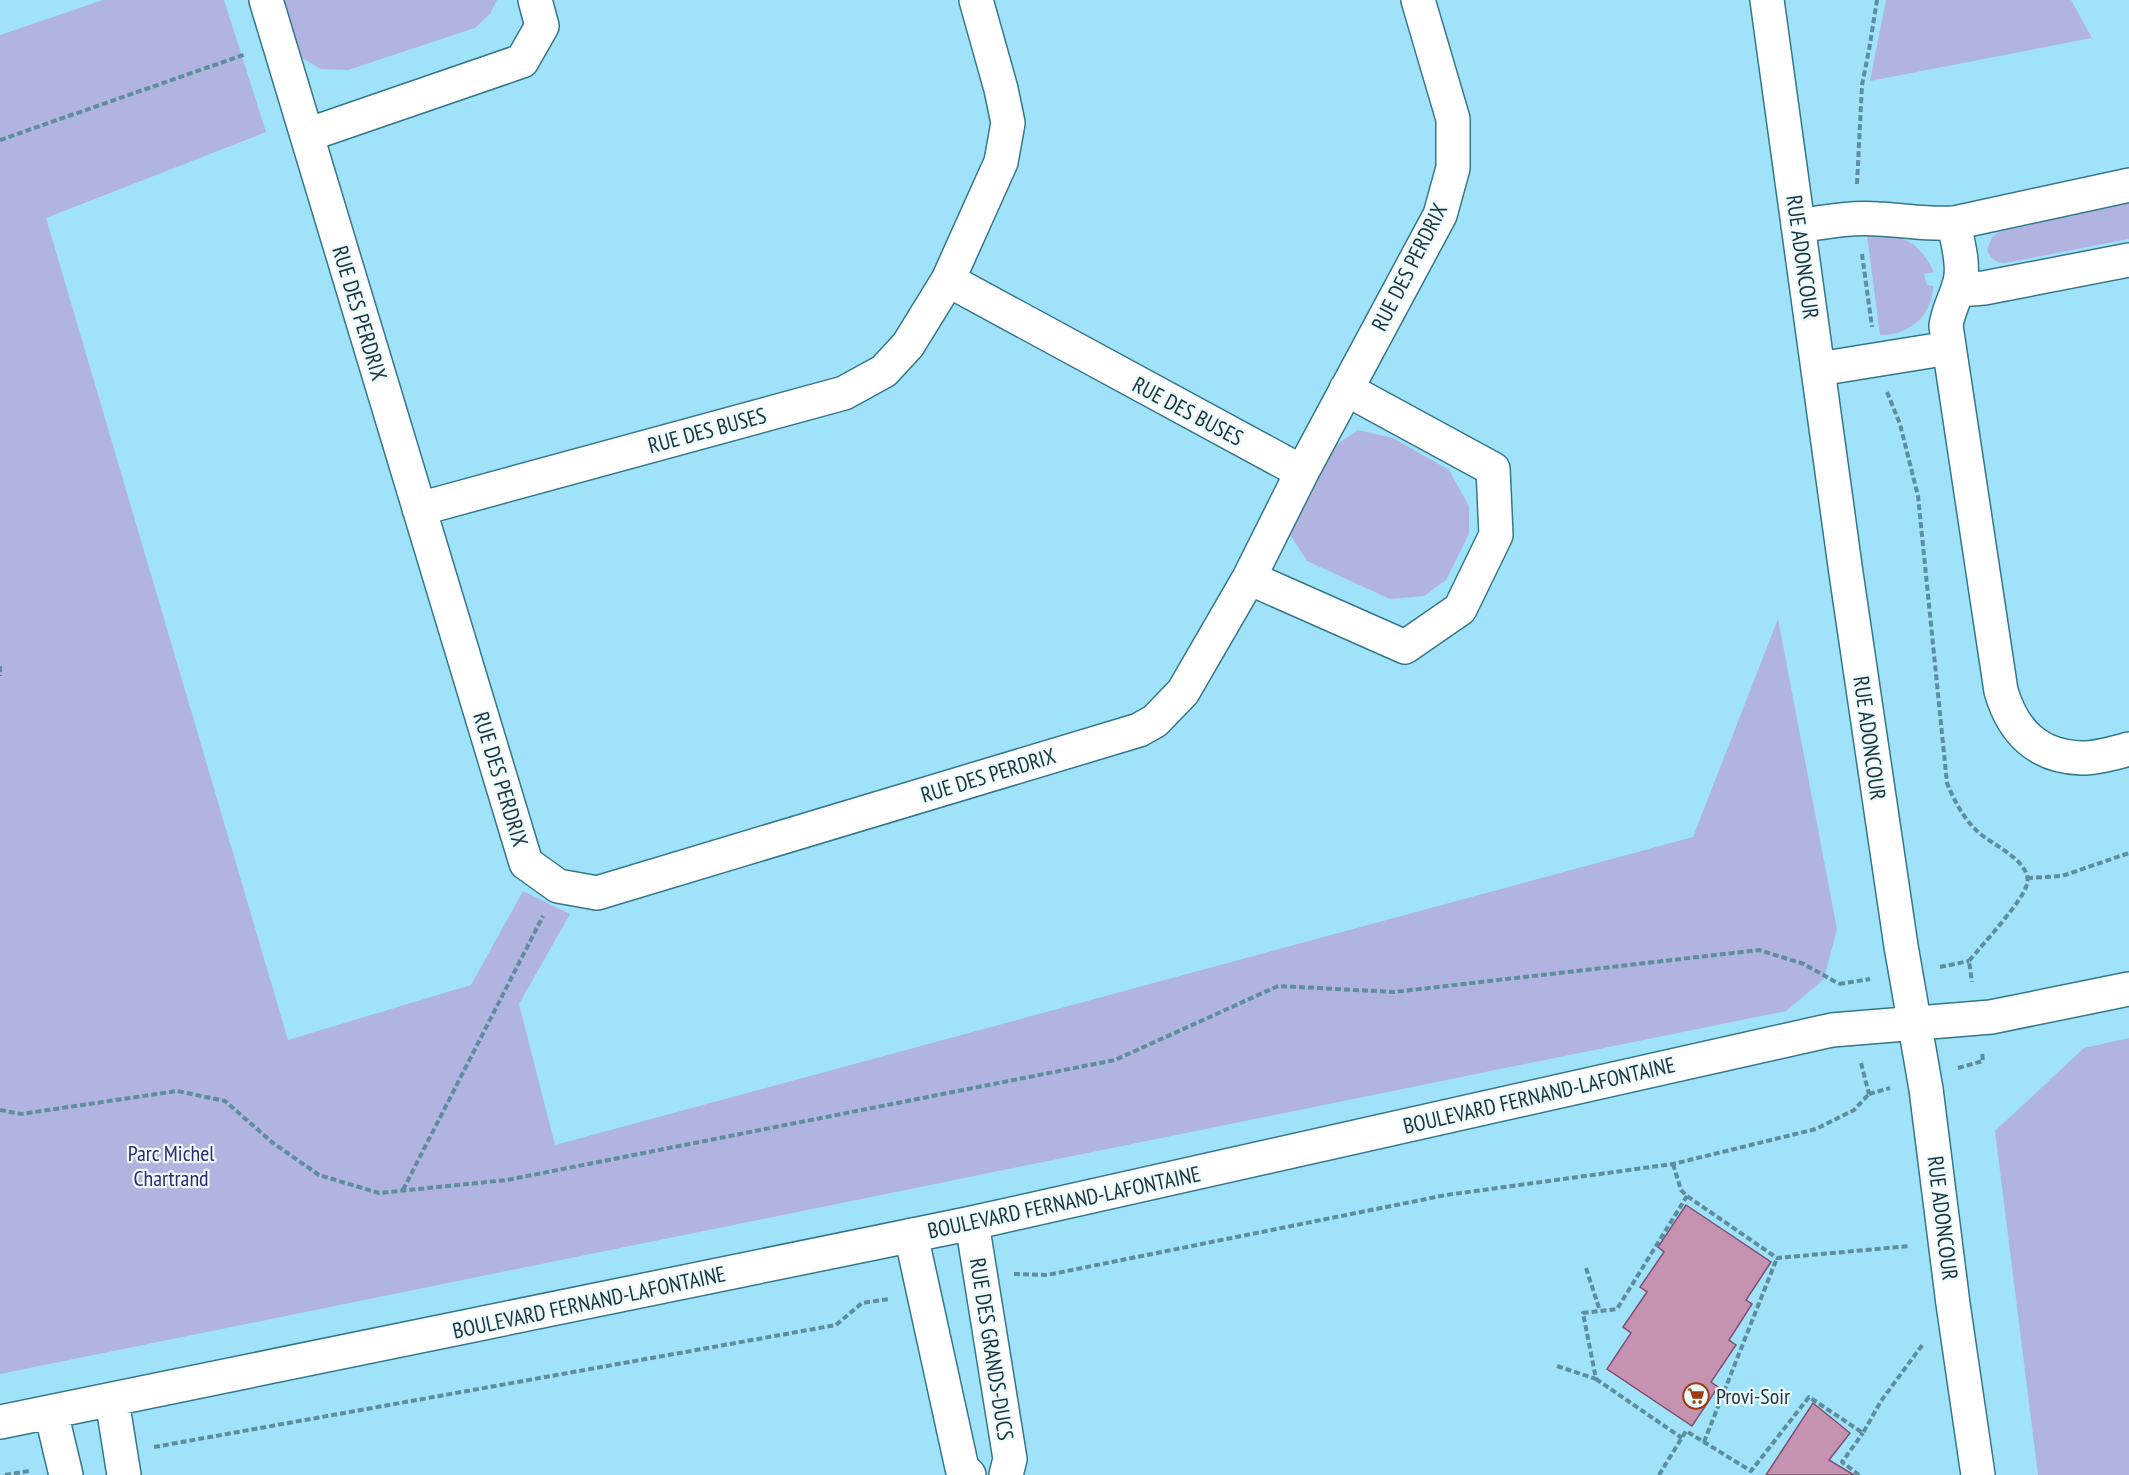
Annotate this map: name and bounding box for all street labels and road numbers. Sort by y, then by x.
street label: RUE ADONCOUR [1780,193,1826,321]
street label: RUE DES PERDRIX [1365,199,1453,335]
street label: RUE DES PERDRIX [326,242,394,384]
street label: RUE DES BUSES [1128,370,1248,452]
street label: RUE DES BUSES [645,401,769,459]
street label: RUE ADONCOUR [1847,674,1893,802]
street label: RUE DES PERDRIX [467,708,535,850]
street label: RUE DES PERDRIX [917,741,1059,809]
street label: BOULEVARD FERNAND-LAFONTAINE [1400,1050,1678,1140]
street label: RUE ADONCOUR [1921,1154,1965,1282]
street label: BOULEVARD FERNAND-LAFONTAINE [925,1159,1203,1245]
street label: RUE DES GRANDS-DUCS [964,1256,1020,1442]
street label: BOULEVARD FERNAND-LAFONTAINE [450,1259,728,1345]

